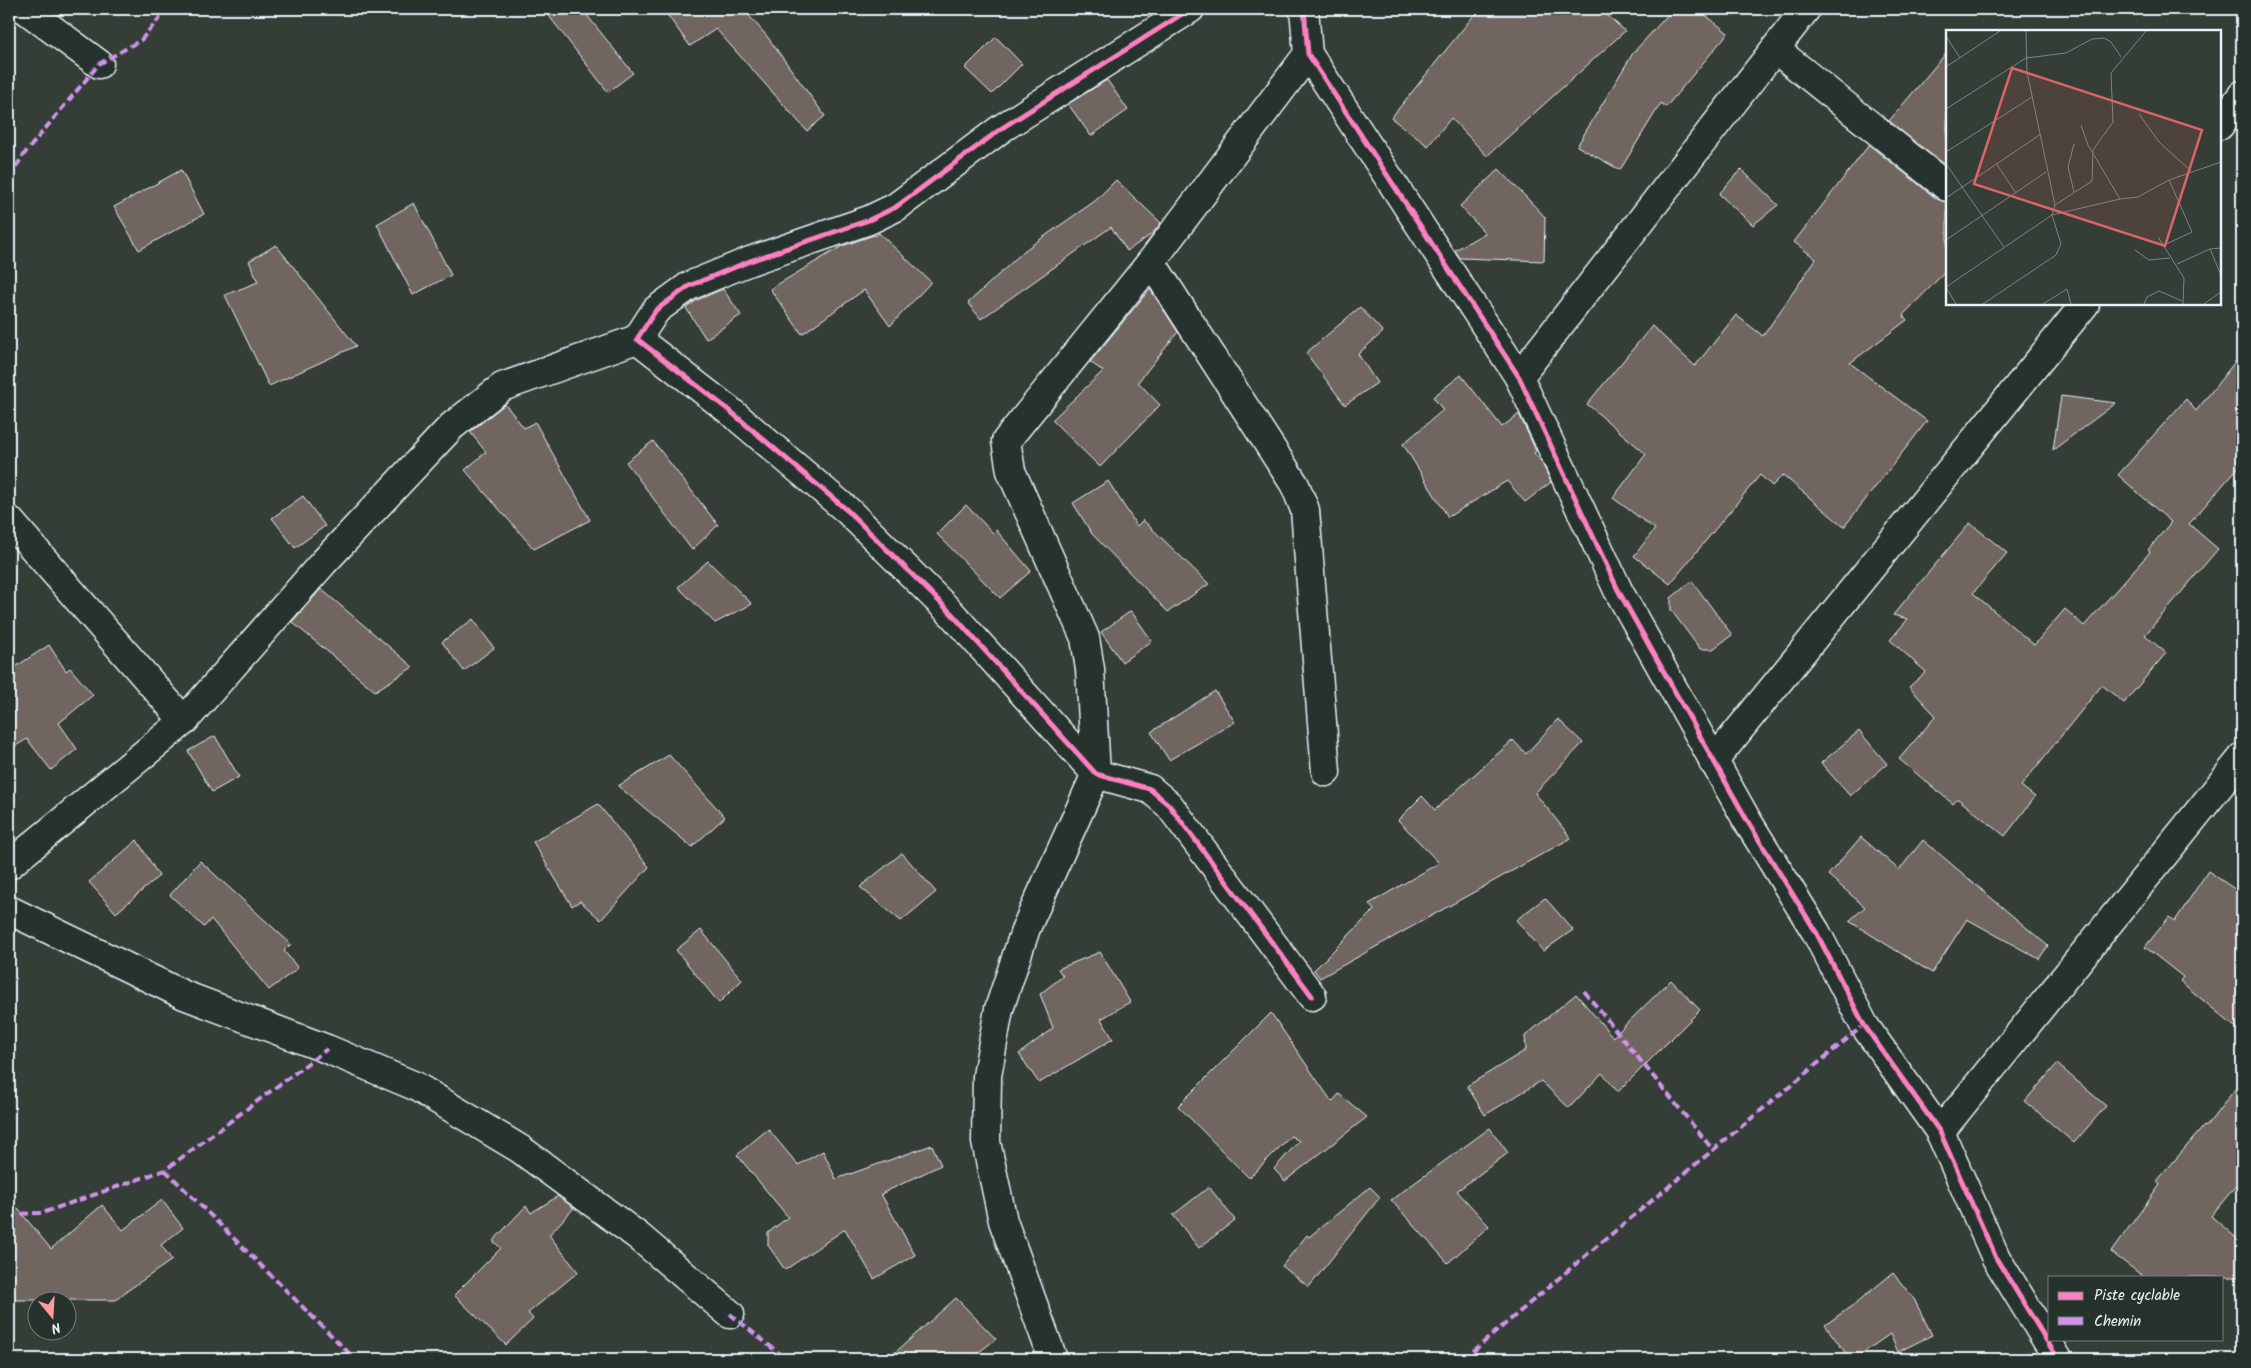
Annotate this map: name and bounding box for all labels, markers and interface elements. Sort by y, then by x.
inset map [1946,30,2221,305]
legend [2048,1276,2224,1340]
text: Piste cyclable [2094,1284,2180,1308]
north arrow [28,1290,78,1340]
text: Chemin [2094,1310,2141,1334]
text: N [48,1316,63,1339]

